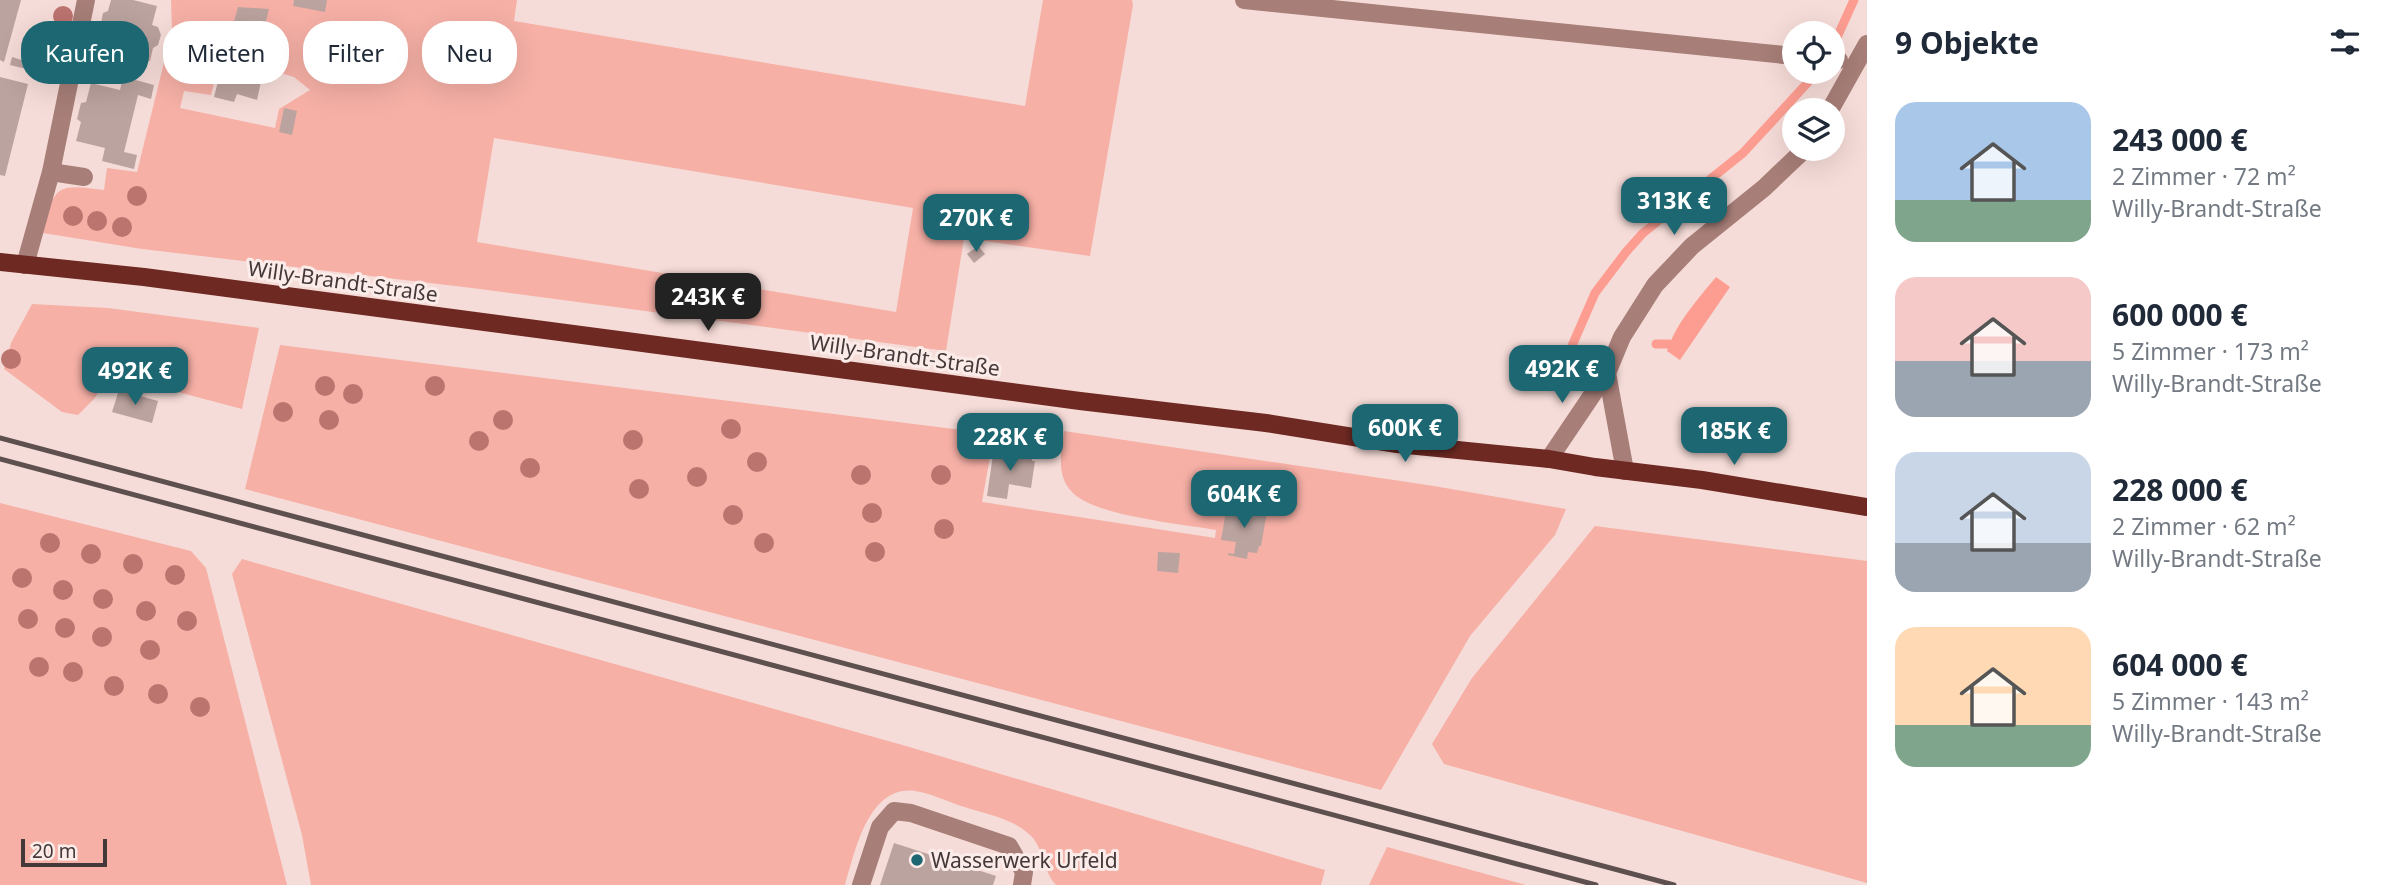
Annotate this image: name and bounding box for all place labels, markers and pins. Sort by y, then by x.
pin: 313K € [1617,177,1731,237]
pin: 270K € [919,194,1033,254]
pin: 243K € [651,274,765,333]
pin: 492K € [1505,346,1619,405]
pin: 492K € [78,348,192,407]
pin: 600K € [1348,405,1462,464]
pin: 185K € [1677,407,1791,467]
pin: 228K € [953,414,1067,473]
pin: 604K € [1187,470,1301,530]
place label: Wasserwerk Urfeld [931,846,1118,874]
marker: Wasserwerk Urfeld [909,852,925,868]

